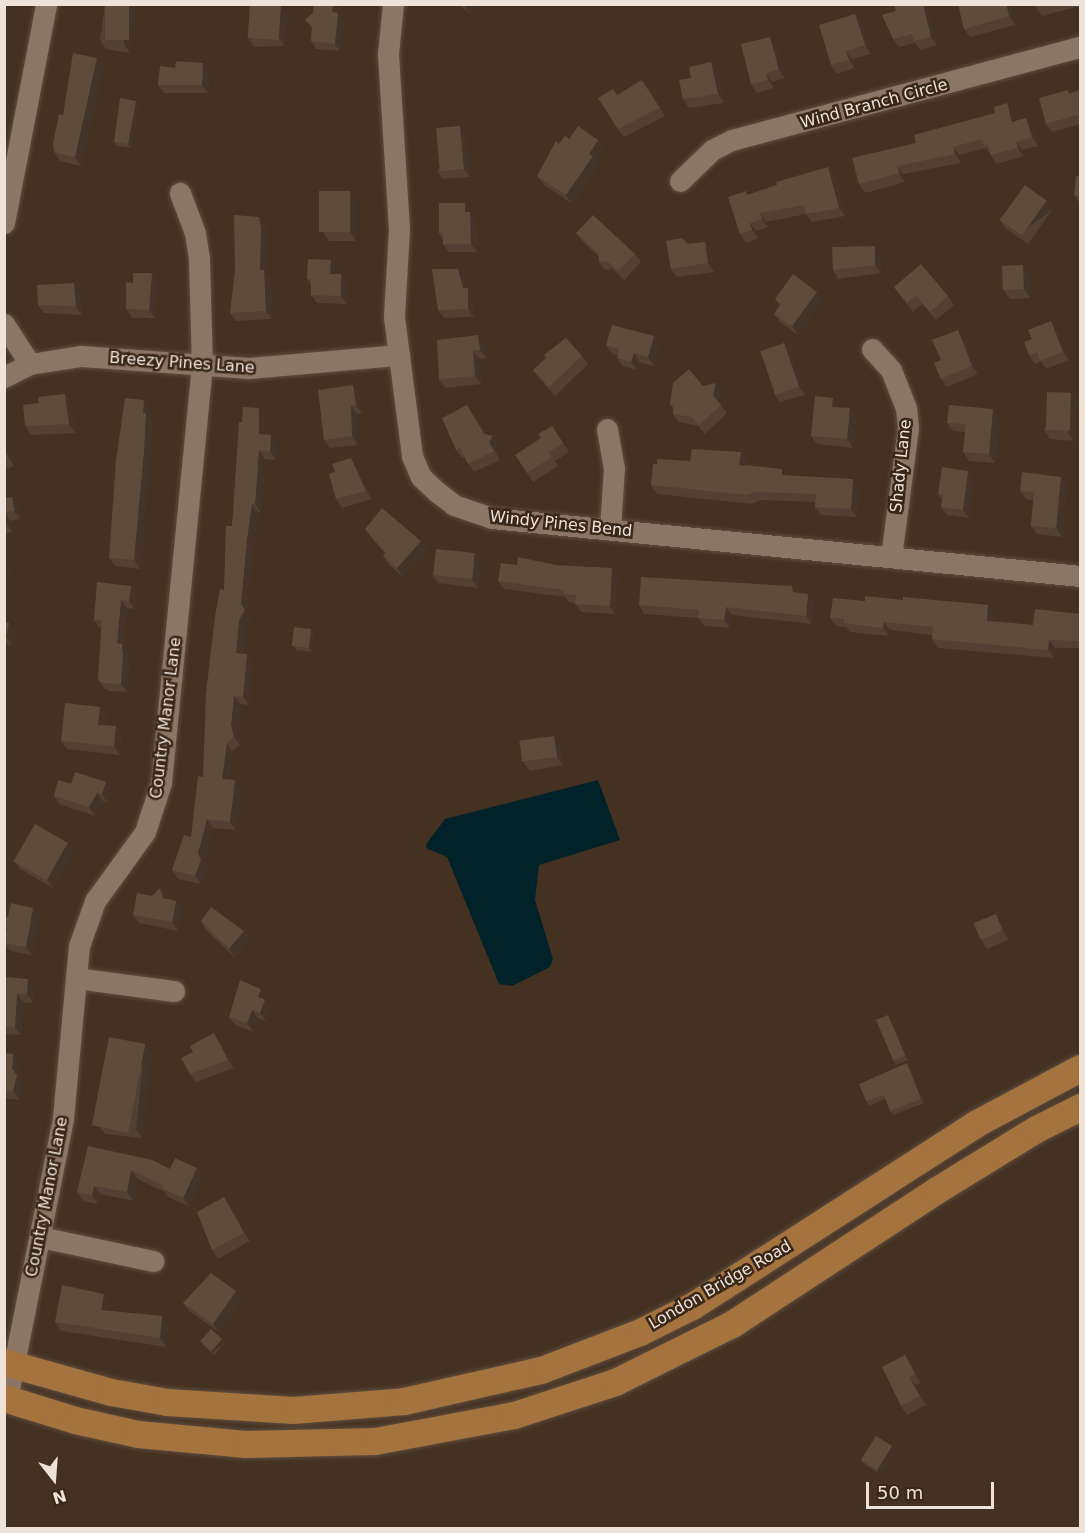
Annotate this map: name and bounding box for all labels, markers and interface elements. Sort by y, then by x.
street label: Wind Branch Circle [798,75,950,133]
street label: Breezy Pines Lane [109,348,255,378]
street label: Shady Lane [887,418,915,514]
street label: Windy Pines Bend [489,507,633,541]
street label: Country Manor Lane [147,636,185,800]
street label: Country Manor Lane [22,1115,72,1279]
street label: London Bridge Road [645,1236,795,1334]
north arrow [24,1449,84,1509]
scale bar [869,1470,996,1508]
text: 50 m [877,1482,923,1503]
text: N [50,1486,69,1508]

